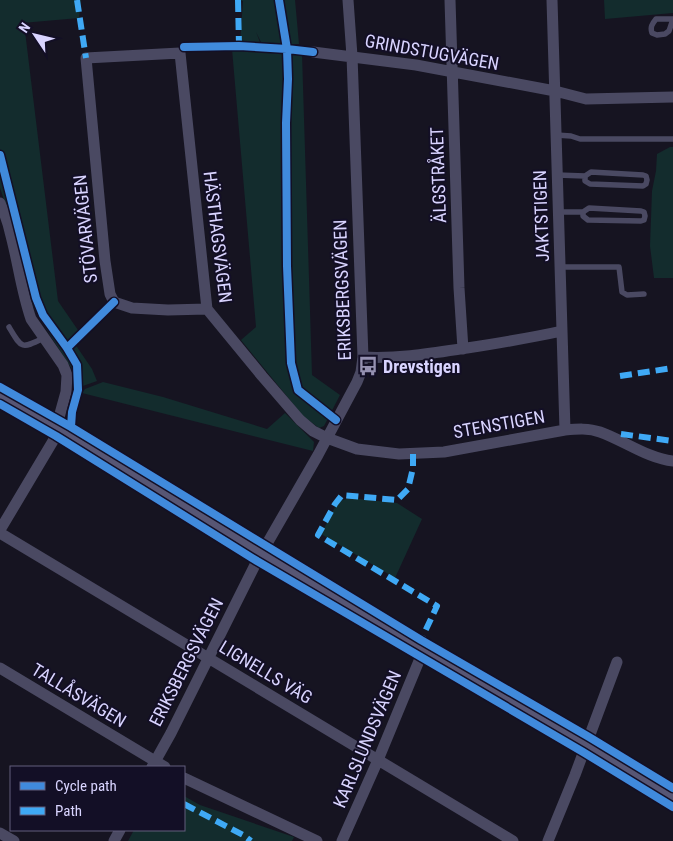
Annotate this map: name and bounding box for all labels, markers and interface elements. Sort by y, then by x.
north arrow [10,10,60,60]
text: N [15,19,33,36]
street label: GRINDSTUGVÄGEN [363,30,501,74]
street label: ÄLGSTRÅKET [425,127,450,223]
street label: HÄSTHAGSVÄGEN [200,170,236,304]
street label: JAKTSTIGEN [529,170,553,262]
street label: STÖVARVÄGEN [69,174,101,284]
street label: ERIKSBERGSVÄGEN [329,219,355,361]
bus stop icon: Drevstigen [357,355,379,377]
place label: Drevstigen [383,356,460,377]
street label: STENSTIGEN [452,406,546,442]
street label: ERIKSBERGSVÄGEN [145,594,227,730]
street label: LIGNELLS VÄG [216,636,316,708]
street label: TALLÅSVÄGEN [28,658,131,731]
street label: KARLSLUNDSVÄGEN [329,667,405,811]
legend [10,766,185,831]
text: Cycle path [55,777,117,795]
text: Path [55,802,82,820]

